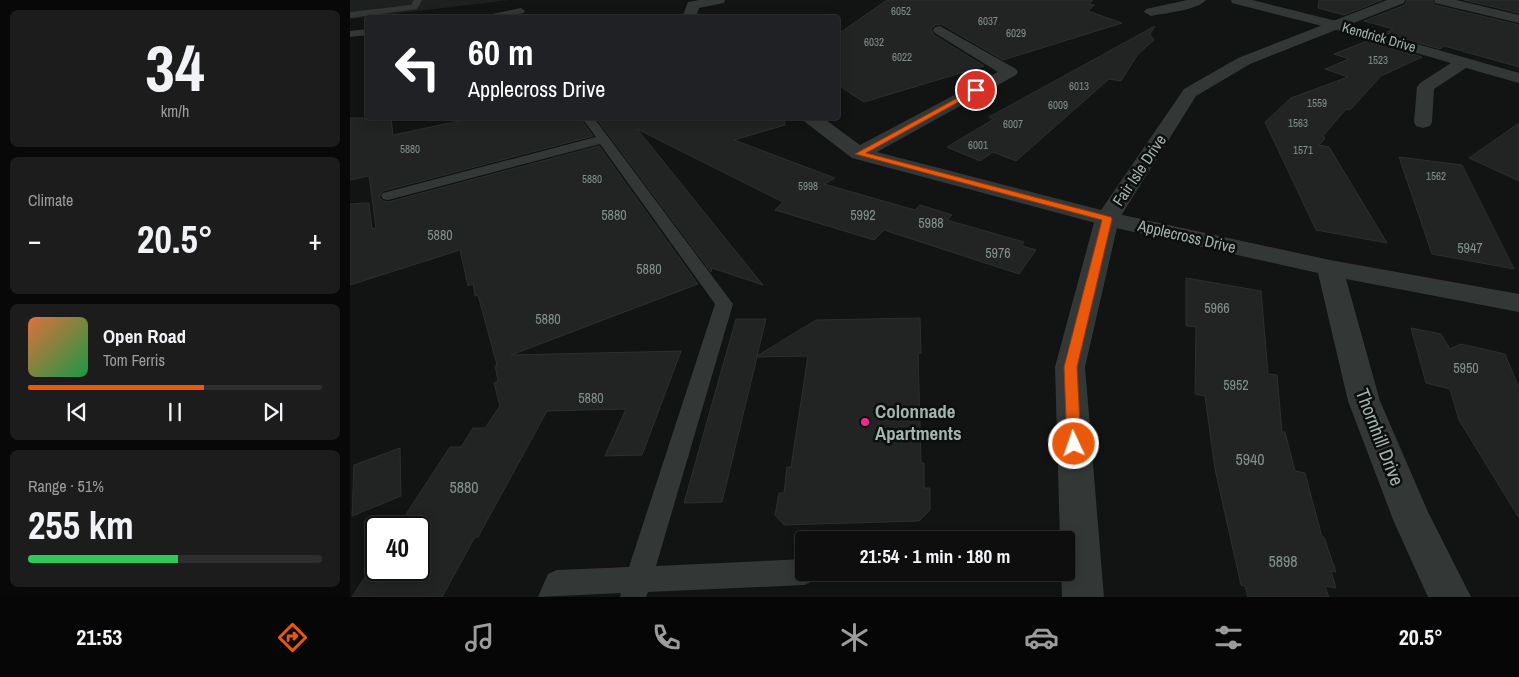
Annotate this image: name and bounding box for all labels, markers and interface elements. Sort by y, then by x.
house number: 6052 [891,4,911,18]
house number: 6037 [978,14,998,28]
street label: Kendrick Drive [1340,18,1418,56]
text: 34 [145,24,205,111]
house number: 6029 [1006,26,1026,40]
text: 60 m [468,29,533,76]
icon: left [385,35,450,100]
house number: 6032 [864,35,884,49]
house number: 6022 [892,50,912,64]
house number: 1523 [1368,53,1388,67]
pin [955,69,997,111]
text: Applecross Drive [468,74,605,104]
icon: arrive [962,76,990,104]
house number: 6013 [1069,79,1089,93]
house number: 1559 [1307,96,1327,110]
house number: 6009 [1048,98,1068,112]
text: km/h [161,100,189,122]
house number: 1563 [1288,116,1308,130]
house number: 6007 [1003,117,1023,131]
street label: Fair Isle Drive [1107,130,1171,210]
house number: 6001 [968,138,988,152]
house number: 5880 [400,142,420,156]
house number: 1571 [1293,143,1313,157]
house number: 1562 [1426,169,1446,183]
house number: 5880 [582,172,602,186]
house number: 5998 [798,179,818,193]
text: Climate [28,189,73,211]
house number: 5880 [601,206,627,224]
house number: 5992 [850,206,876,224]
text: 20.5° [137,214,213,265]
house number: 5988 [918,214,944,232]
street label: Applecross Drive [1135,214,1238,258]
text: − [28,221,41,259]
text: + [309,221,322,259]
house number: 5880 [427,226,453,244]
house number: 5947 [1457,239,1483,257]
house number: 5976 [985,244,1011,262]
house number: 5880 [636,260,662,278]
house number: 5966 [1204,299,1230,317]
house number: 5880 [535,310,561,328]
text: Open Road [103,323,186,349]
text: Tom Ferris [103,349,165,371]
house number: 5950 [1453,359,1479,377]
house number: 5952 [1223,376,1249,394]
street label: Thornhill Drive [1350,385,1410,489]
house number: 5880 [578,389,604,407]
icon: previous [63,398,91,426]
icon: pause [161,398,189,426]
icon: next [259,398,287,426]
place label: Colonnade Apartments [875,398,962,446]
marker: Colonnade Apartments [859,416,871,428]
position arrow [1047,417,1099,469]
house number: 5940 [1235,448,1265,470]
text: Range · 51% [28,475,104,497]
house number: 5880 [449,476,479,498]
text: 255 km [28,500,134,551]
speed limit sign: 40 [365,516,430,581]
text: 21:54 · 1 min · 180 m [860,543,1010,569]
house number: 5898 [1268,550,1298,572]
icon: directions [275,620,310,655]
icon: music [462,620,497,655]
icon: phone [649,620,684,655]
icon: climate [837,620,872,655]
icon: car [1024,620,1059,655]
icon: filters [1211,620,1246,655]
text: 21:53 [76,622,122,652]
text: 20.5° [1399,622,1443,652]

